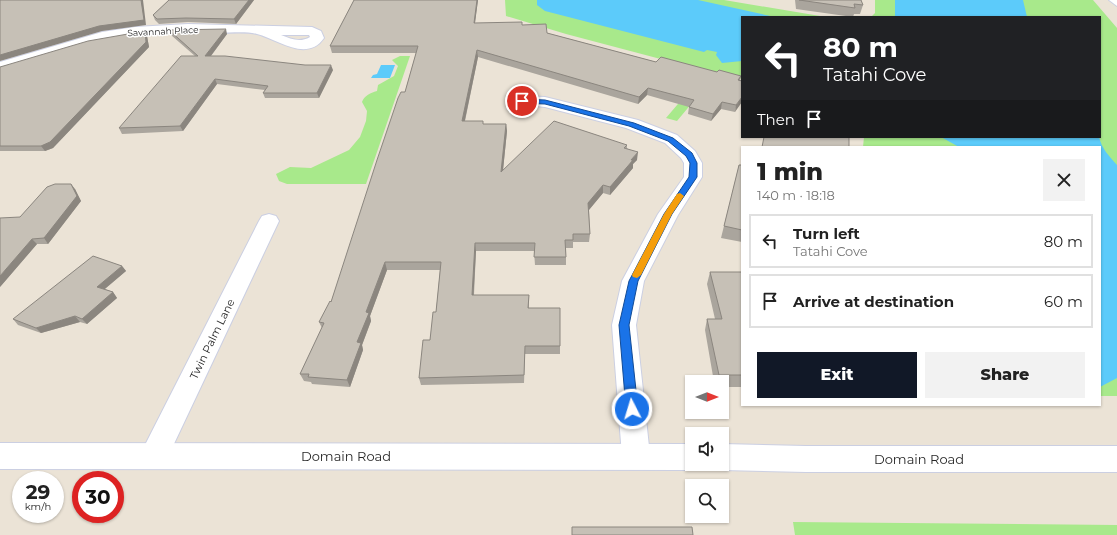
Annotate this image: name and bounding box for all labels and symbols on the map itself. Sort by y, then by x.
street label: Savannah Place [127,24,199,38]
pin [505,84,539,118]
street label: Twin Palm Lane [186,296,238,381]
north arrow [685,375,729,419]
position arrow [611,388,653,430]
street label: Domain Road [301,448,391,464]
street label: Domain Road [874,451,964,467]
speed limit sign: 30 [72,471,124,523]

